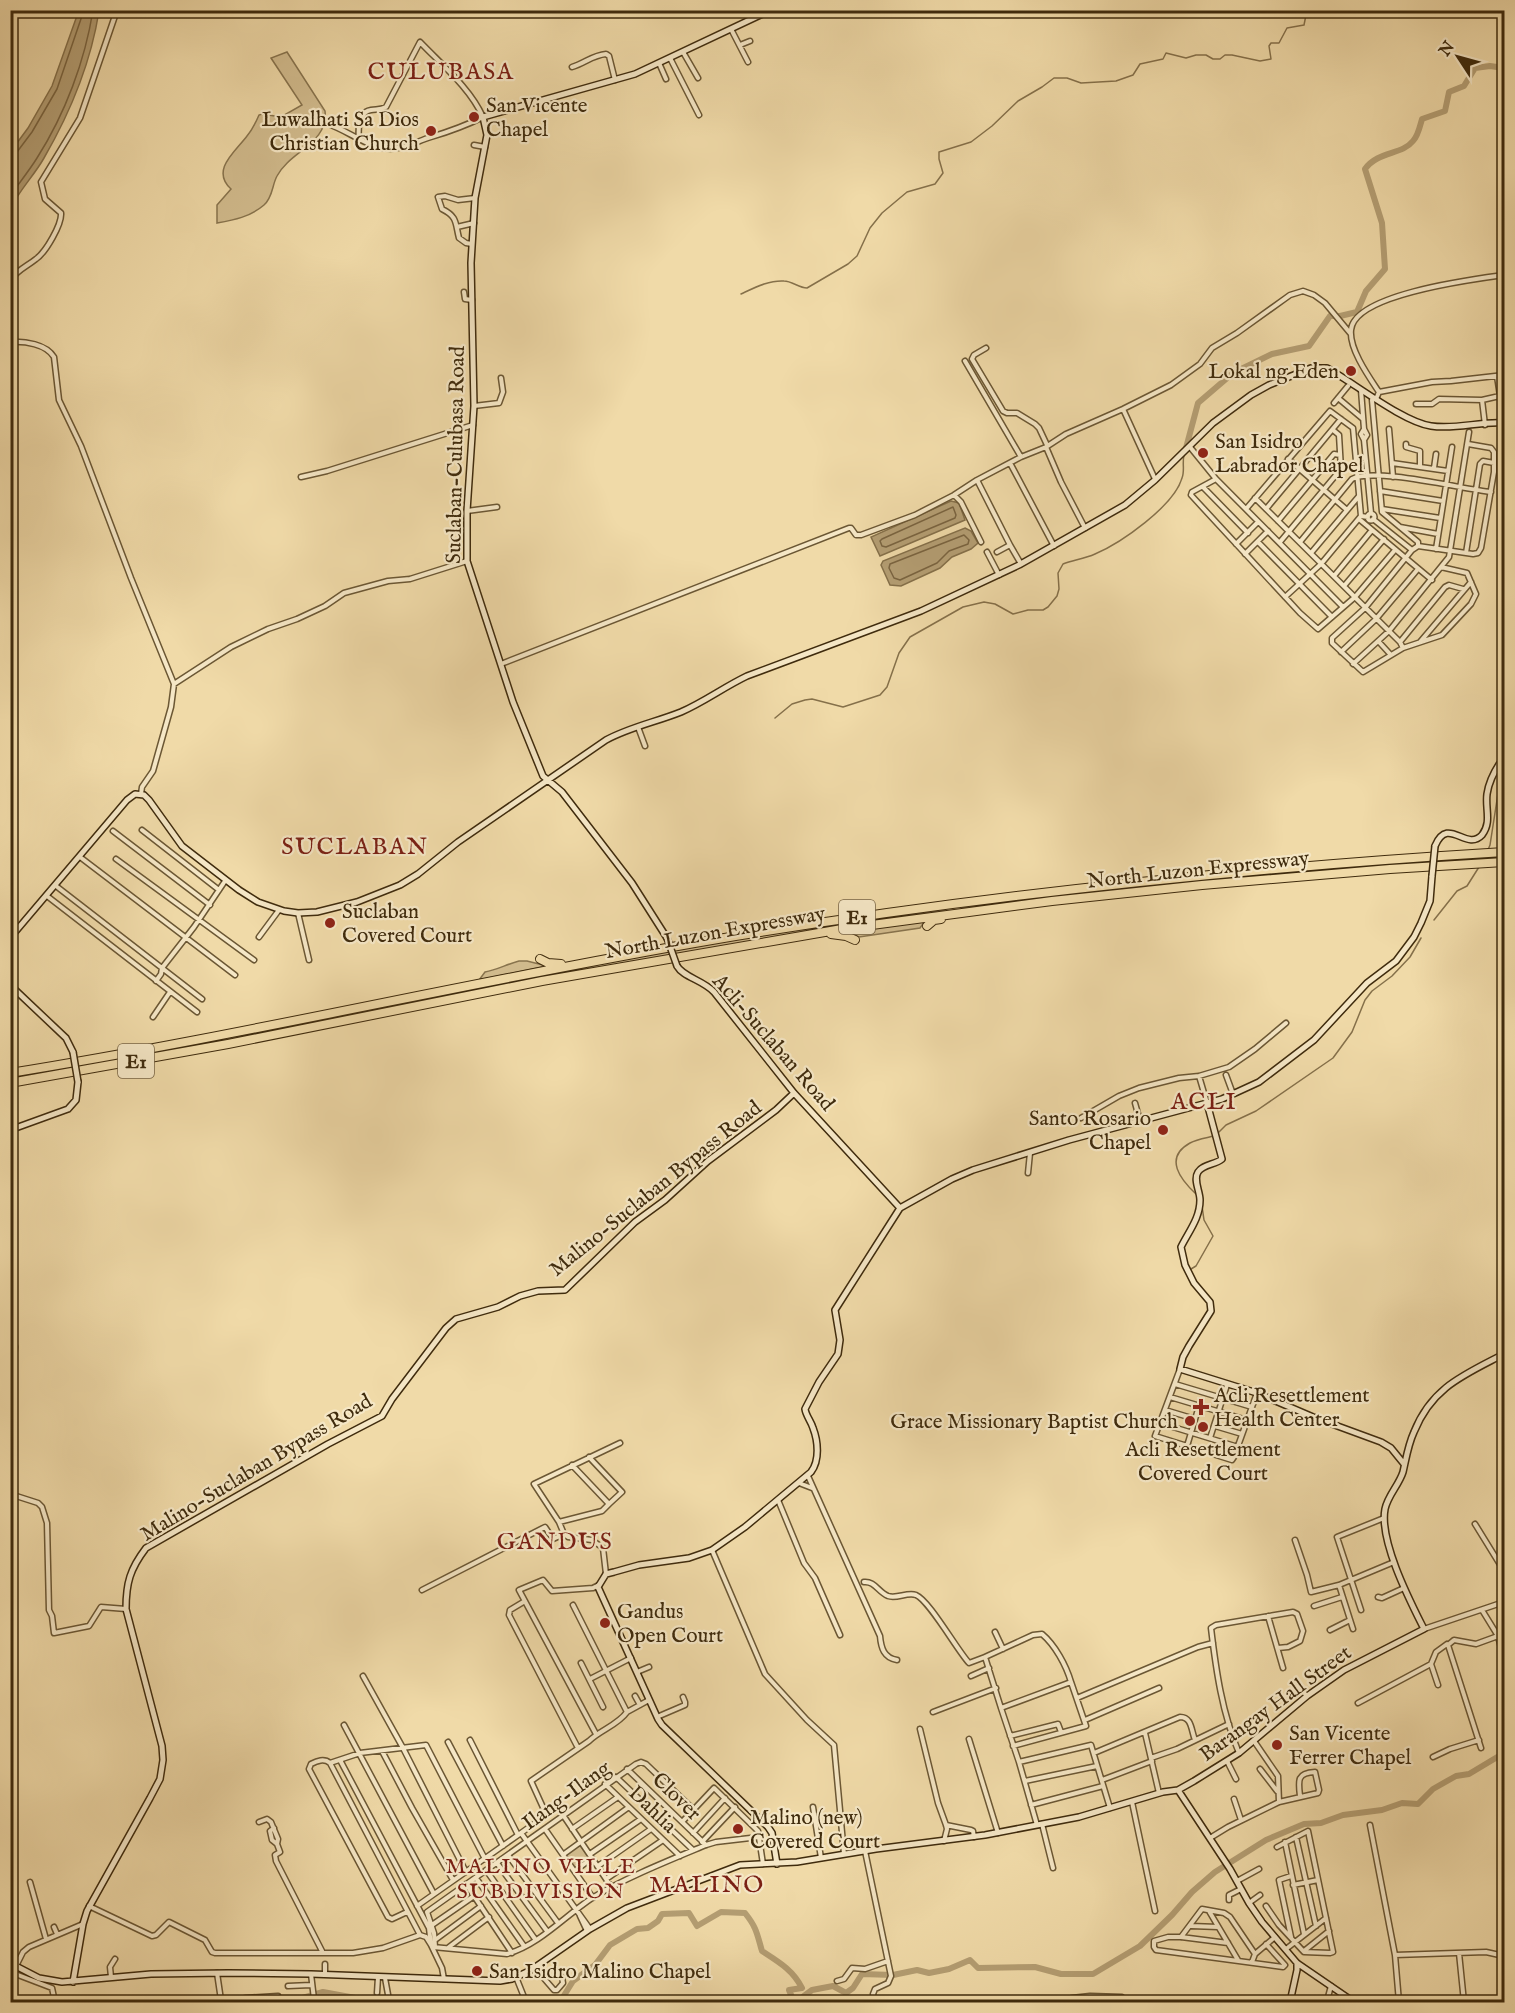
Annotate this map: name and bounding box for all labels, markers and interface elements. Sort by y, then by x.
north arrow [1428,27,1488,87]
text: N [1435,38,1460,62]
district label: CULUBASA [368,57,514,88]
place label: San Vicente Chapel [486,93,588,144]
place label: Luwalhati Sa Dios Christian Church [261,107,419,158]
marker: San Vicente Chapel [467,110,481,124]
marker: Luwalhati Sa Dios Christian Church [424,124,438,138]
street label: Suclaban-Culubasa Road [441,345,472,564]
place label: Lokal ng Eden [1208,359,1339,386]
marker: Lokal ng Eden [1344,364,1358,378]
place label: San Isidro Labrador Chapel [1215,429,1364,480]
marker: San Isidro Labrador Chapel [1196,446,1210,460]
district label: SUCLABAN [281,832,429,863]
street label: North Luzon Expressway [1086,845,1311,896]
place label: Suclaban Covered Court [342,899,472,950]
road number: E1 [839,900,875,934]
street label: North Luzon Expressway [603,901,828,966]
marker: Suclaban Covered Court [323,916,337,930]
street label: Acli-Suclaban Road [705,968,840,1118]
road number: E1 [118,1044,154,1078]
district label: ACLI [1170,1087,1237,1118]
street label: Malino-Suclaban Bypass Road [544,1095,768,1283]
place label: Santo Rosario Chapel [1029,1106,1151,1157]
marker: Santo Rosario Chapel [1156,1123,1170,1137]
place label: Acli Resettlement Health Center [1213,1383,1370,1434]
street label: Malino-Suclaban Bypass Road [136,1388,378,1548]
marker: Acli Resettlement Health Center [1192,1398,1210,1416]
place label: Grace Missionary Baptist Church [890,1409,1178,1436]
marker: Grace Missionary Baptist Church [1183,1414,1197,1428]
marker: Acli Resettlement Covered Court [1196,1420,1210,1434]
place label: Acli Resettlement Covered Court [1124,1437,1281,1488]
district label: GANDUS [497,1527,613,1558]
place label: Gandus Open Court [617,1599,723,1650]
marker: Gandus Open Court [598,1616,612,1630]
street label: Barangay Hall Street [1195,1640,1357,1768]
place label: San Vicente Ferrer Chapel [1289,1721,1411,1772]
marker: San Vicente Ferrer Chapel [1270,1738,1284,1752]
street label: Ilang-Ilang [517,1755,617,1837]
street label: Clover [646,1767,707,1827]
street label: Dahlia [622,1780,683,1840]
place label: Malino (new) Covered Court [750,1805,880,1856]
marker: Malino (new) Covered Court [731,1822,745,1836]
district label: MALINO VILLE SUBDIVISION [446,1853,636,1906]
district label: MALINO [649,1870,765,1901]
place label: San Isidro Malino Chapel [489,1959,711,1986]
marker: San Isidro Malino Chapel [470,1964,484,1978]

